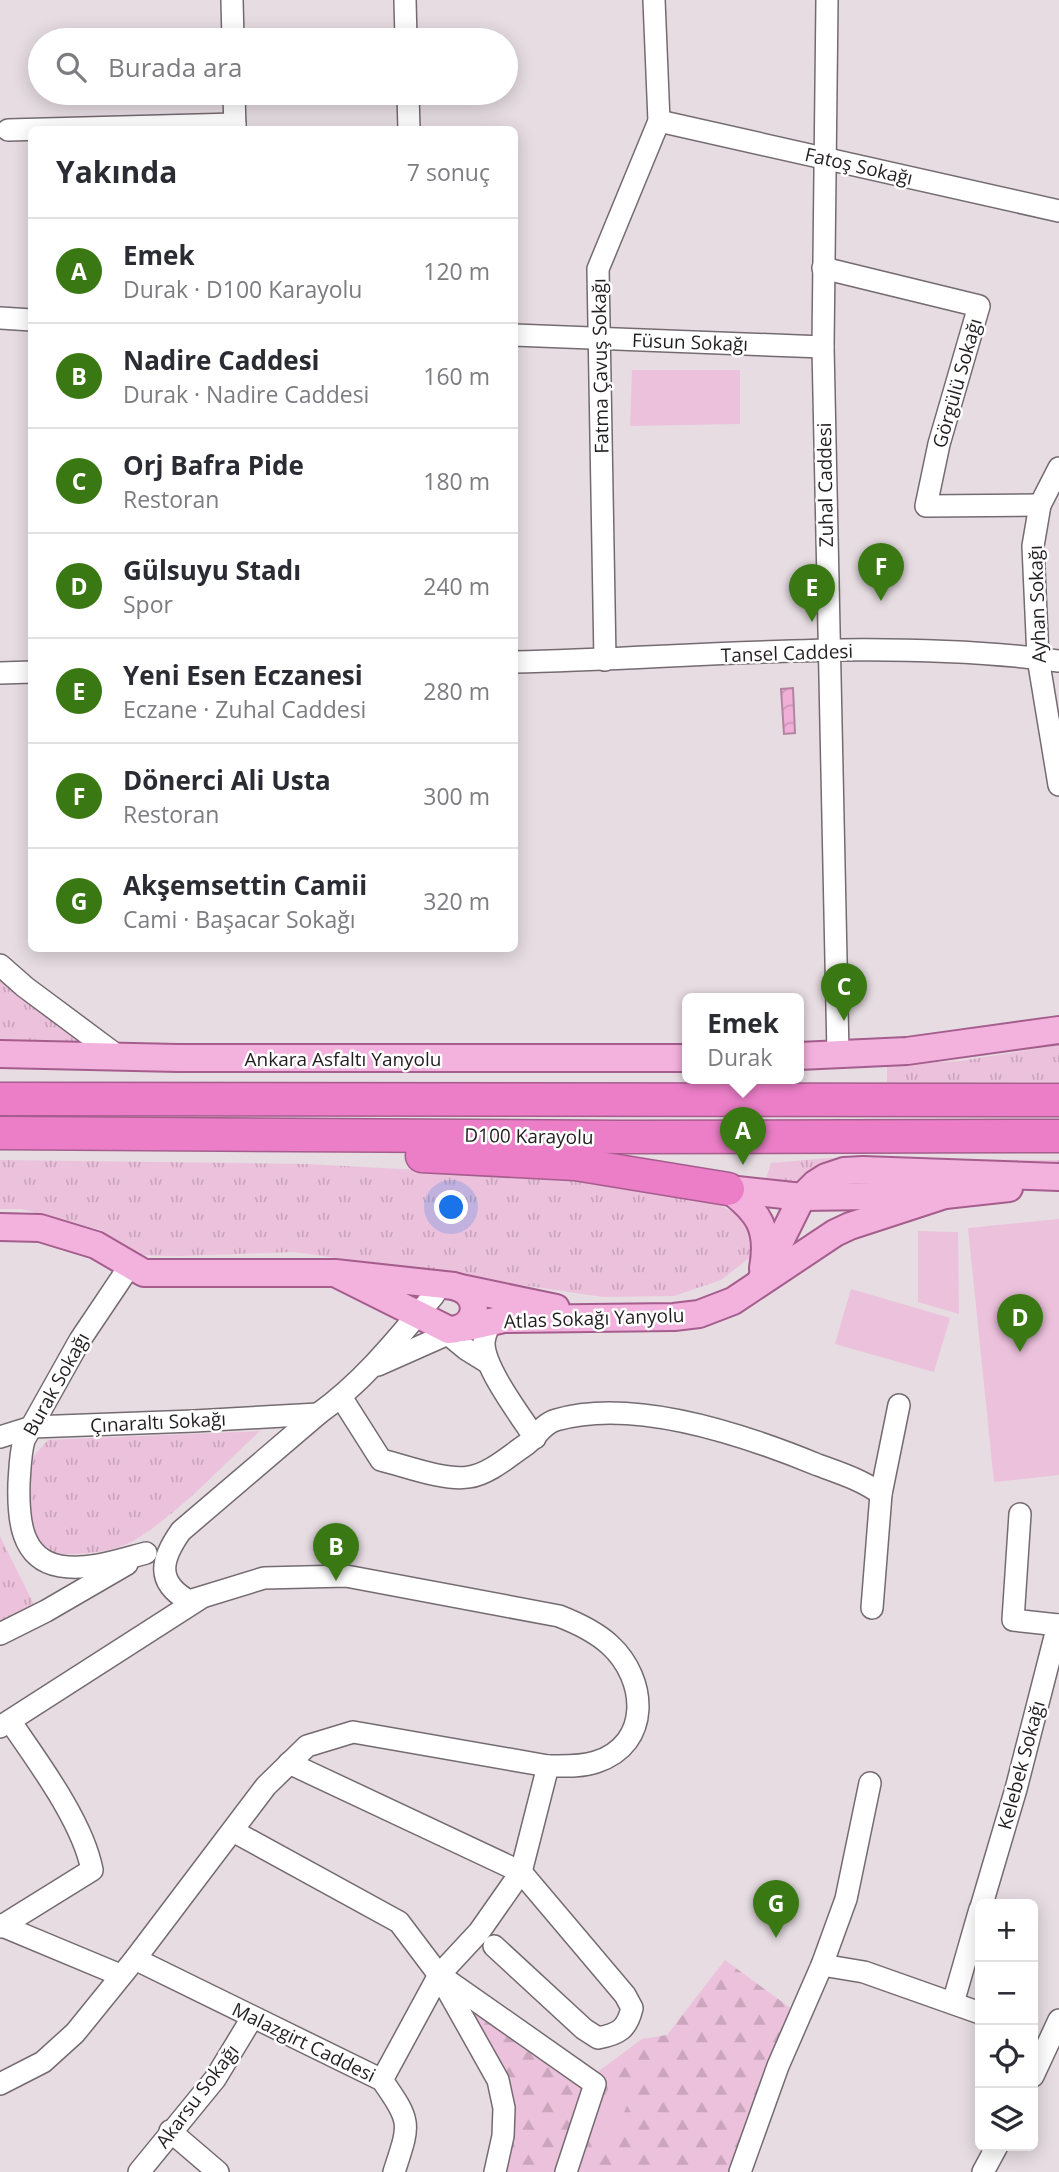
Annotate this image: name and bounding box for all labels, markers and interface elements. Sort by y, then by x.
search box [28,28,518,105]
icon: search [52,48,90,86]
text: Burada ara [108,49,242,85]
street label: Fatoş Sokağı [802,141,916,191]
text: Yakında [56,151,177,192]
text: 7 sonuç [407,156,490,188]
text: Emek [123,237,195,273]
text: A [71,255,87,287]
text: 120 m [423,255,490,287]
text: Durak · D100 Karayolu [123,273,362,305]
street label: Fatma Çavuş Sokağı [585,278,615,454]
street label: Görgülü Sokağı [926,315,988,451]
street label: Füsun Sokağı [631,327,749,357]
text: Nadire Caddesi [123,342,320,378]
text: B [71,360,87,392]
text: 160 m [423,360,490,392]
text: Durak · Nadire Caddesi [123,378,369,410]
street label: Zuhal Caddesi [811,422,839,548]
text: Orj Bafra Pide [123,447,304,483]
text: C [72,465,86,497]
text: 180 m [423,465,490,497]
text: Restoran [123,483,219,515]
pin: F [858,543,904,601]
street label: Ayhan Sokağı [1022,545,1052,663]
text: Gülsuyu Stadı [123,552,301,588]
pin: E [789,564,835,622]
text: D [70,570,88,602]
text: 240 m [423,570,490,602]
text: Spor [123,588,173,620]
street label: Tansel Caddesi [720,638,854,668]
text: Yeni Esen Eczanesi [123,657,363,693]
text: E [73,675,85,707]
text: 280 m [423,675,490,707]
text: Eczane · Zuhal Caddesi [123,693,366,725]
text: Dönerci Ali Usta [123,762,331,798]
text: F [73,780,85,812]
text: 300 m [423,780,490,812]
text: Restoran [123,798,219,830]
text: Akşemsettin Camii [123,867,367,903]
text: G [71,885,87,917]
text: 320 m [423,885,490,917]
text: Cami · Başacar Sokağı [123,903,356,935]
pin: C [821,963,867,1021]
popup [682,993,804,1084]
text: Emek [707,1005,779,1041]
text: Durak [707,1041,772,1073]
street label: Ankara Asfaltı Yanyolu [244,1046,442,1072]
pin: A [720,1107,766,1165]
street label: D100 Karayolu [464,1122,594,1150]
your location [434,1190,468,1224]
pin: D [997,1294,1043,1352]
street label: Atlas Sokağı Yanyolu [503,1302,685,1334]
street label: Burak Sokağı [17,1328,95,1440]
street label: Çınaraltı Sokağı [89,1405,227,1439]
pin: B [313,1523,359,1581]
street label: Kelebek Sokağı [991,1698,1051,1832]
pin: G [753,1880,799,1938]
map controls [975,1899,1038,2151]
button: + [975,1899,1038,1962]
button: − [975,1962,1038,2025]
street label: Malazgirt Caddesi [228,1996,380,2088]
button: locate [975,2025,1038,2088]
street label: Akarsu Sokağı [149,2039,245,2153]
button: layers [975,2088,1038,2151]

